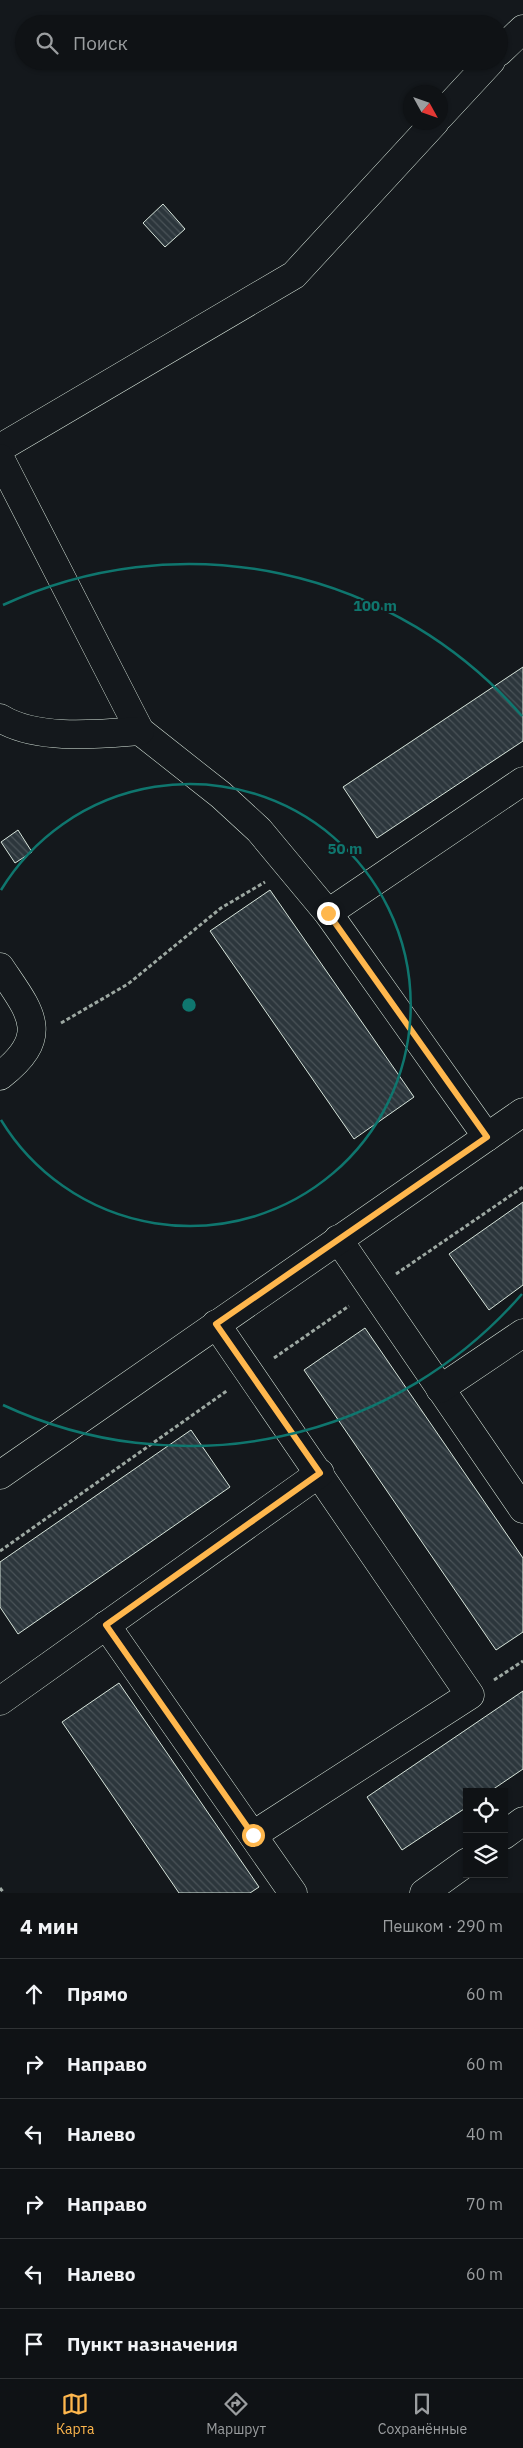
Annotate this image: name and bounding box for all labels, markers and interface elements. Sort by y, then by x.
search box [15,15,508,70]
icon: search [33,29,61,57]
text: Поиск [73,31,128,55]
north arrow [403,85,448,130]
text: 100 m [353,596,397,615]
text: 50 m [328,839,362,858]
route end [317,902,340,925]
centre of rings [180,996,198,1014]
map controls [463,1788,508,1878]
button: locate [463,1788,508,1833]
route start [242,1824,265,1847]
button: layers [463,1833,508,1878]
text: 4 мин [20,1912,79,1940]
text: Пешком · 290 m [382,1916,503,1936]
icon: ahead [20,1980,48,2008]
text: Прямо [67,1982,128,2006]
text: 60 m [466,1984,503,2004]
icon: right [20,2050,48,2078]
text: Направо [67,2052,147,2076]
text: 60 m [466,2054,503,2074]
icon: left [20,2120,48,2148]
text: Налево [67,2122,136,2146]
text: 40 m [466,2124,503,2144]
icon: right [20,2190,48,2218]
text: Направо [67,2192,147,2216]
text: 70 m [466,2194,503,2214]
icon: left [20,2260,48,2288]
text: Налево [67,2262,136,2286]
text: 60 m [466,2264,503,2284]
icon: arrive [20,2330,48,2358]
text: Пункт назначения [67,2332,238,2356]
tab: Карта [56,2390,94,2438]
tab: Маршрут [206,2390,266,2438]
tab: Сохранённые [378,2390,467,2438]

